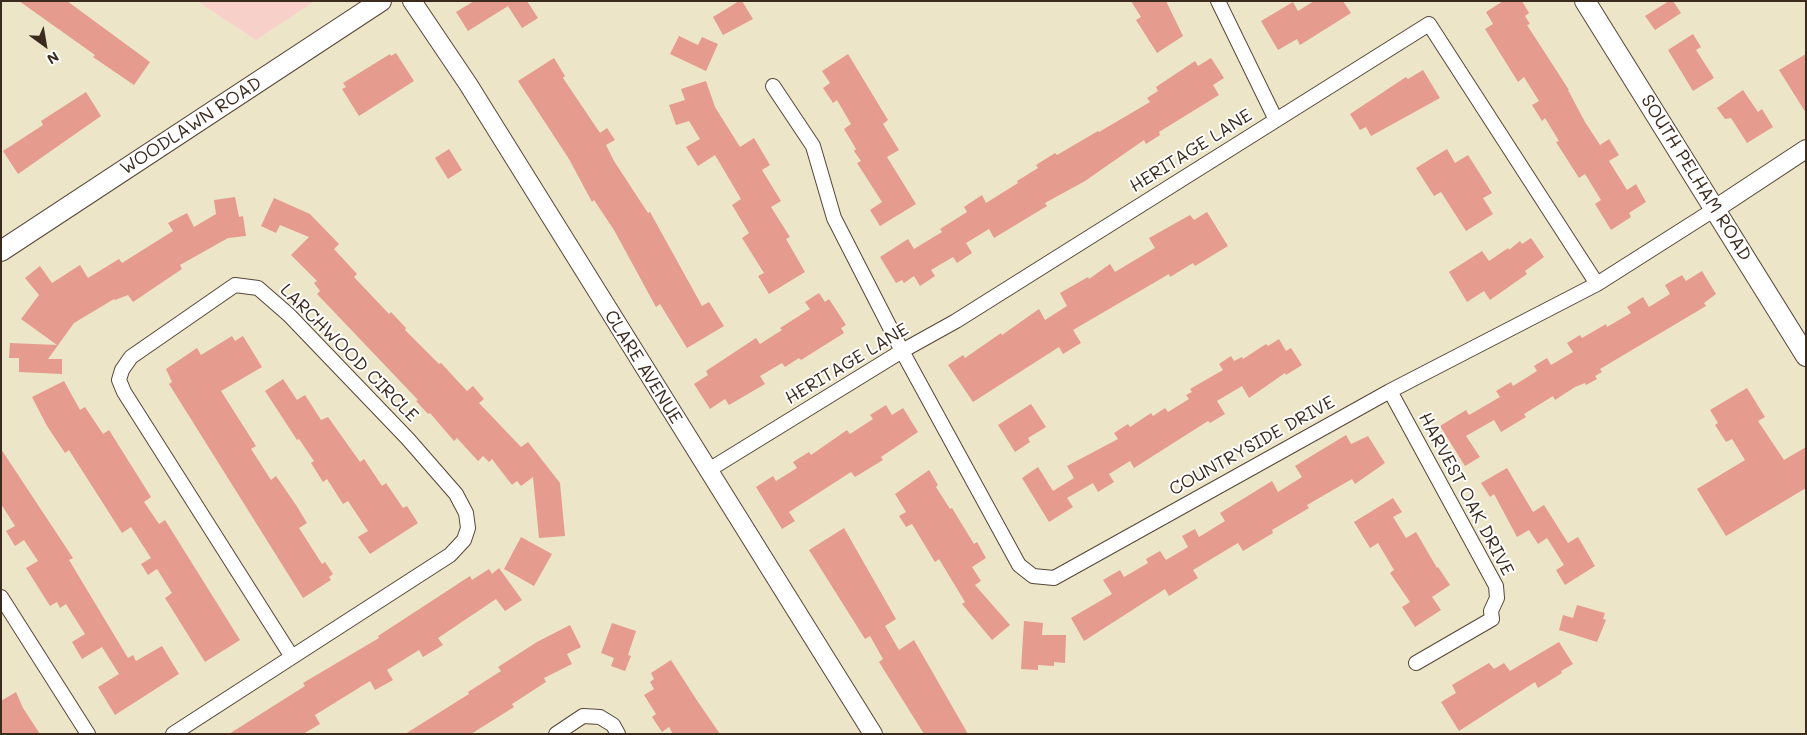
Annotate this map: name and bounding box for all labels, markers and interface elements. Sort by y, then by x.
north arrow [20,20,70,70]
text: N [44,47,63,69]
street label: WOODLAWN ROAD [116,72,266,180]
street label: SOUTH PELHAM ROAD [1636,91,1756,265]
street label: HERITAGE LANE [1126,105,1256,197]
street label: LARCHWOOD CIRCLE [275,279,423,427]
street label: CLARE AVENUE [599,306,687,428]
street label: HERITAGE LANE [781,319,913,409]
street label: COUNTRYSIDE DRIVE [1165,391,1339,501]
street label: HARVEST OAK DRIVE [1414,409,1518,579]

